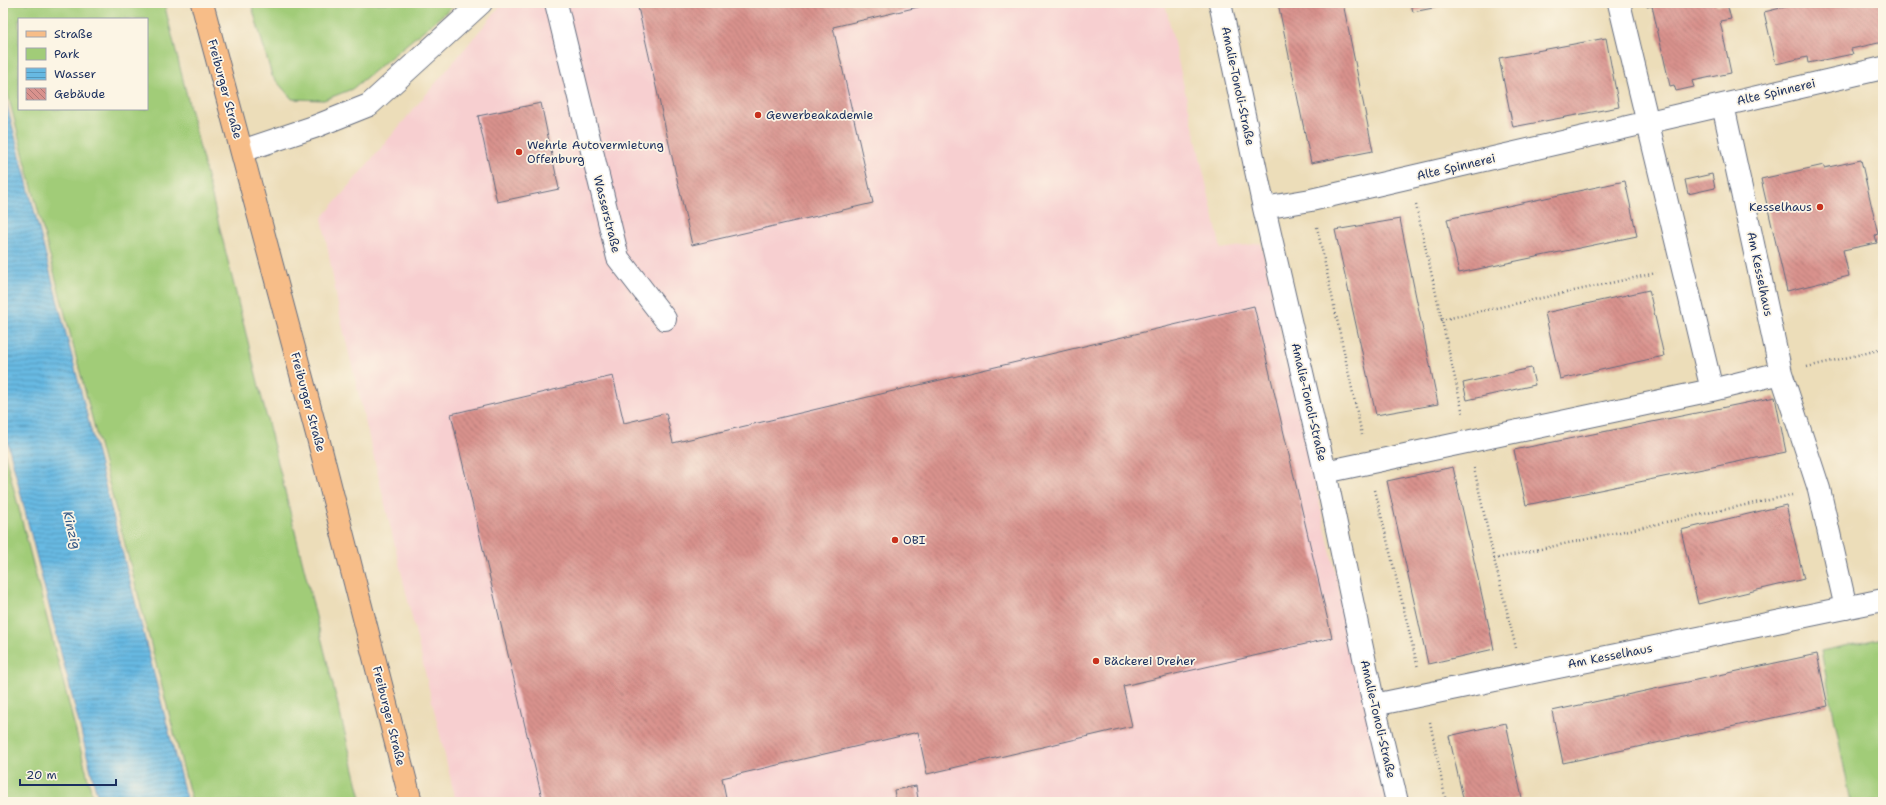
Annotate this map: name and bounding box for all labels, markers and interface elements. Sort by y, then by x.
legend [18,18,148,110]
street label: Amalie-Tonoli-Straße [1218,25,1258,147]
text: Straße [54,26,93,42]
street label: Freiburger Straße [204,37,246,141]
text: Park [54,46,80,62]
text: Wasser [54,66,96,82]
street label: Alte Spinnerei [1735,75,1817,109]
text: Gebäude [54,86,105,102]
place label: Gewerbeakademie [766,107,874,123]
marker: Gewerbeakademie [753,110,763,120]
place label: Wehrle Autovermietung Offenburg [527,137,664,167]
marker: Wehrle Autovermietung Offenburg [514,147,524,157]
street label: Alte Spinnerei [1415,150,1497,184]
street label: Wasserstraße [590,174,624,255]
place label: Kesselhaus [1749,199,1812,215]
marker: Kesselhaus [1815,202,1825,212]
street label: Am Kesselhaus [1743,230,1777,318]
street label: Amalie-Tonoli-Straße [1288,341,1330,463]
street label: Freiburger Straße [287,350,329,454]
water label: Kinzig [59,509,85,551]
place label: OBI [903,532,926,548]
marker: OBI [890,535,900,545]
street label: Am Kesselhaus [1566,640,1654,672]
place label: Bäckerei Dreher [1104,653,1196,669]
marker: Bäckerei Dreher [1091,656,1101,666]
street label: Amalie-Tonoli-Straße [1357,658,1399,780]
street label: Freiburger Straße [369,664,409,768]
scale bar [20,761,116,787]
text: 20 m [26,767,57,783]

